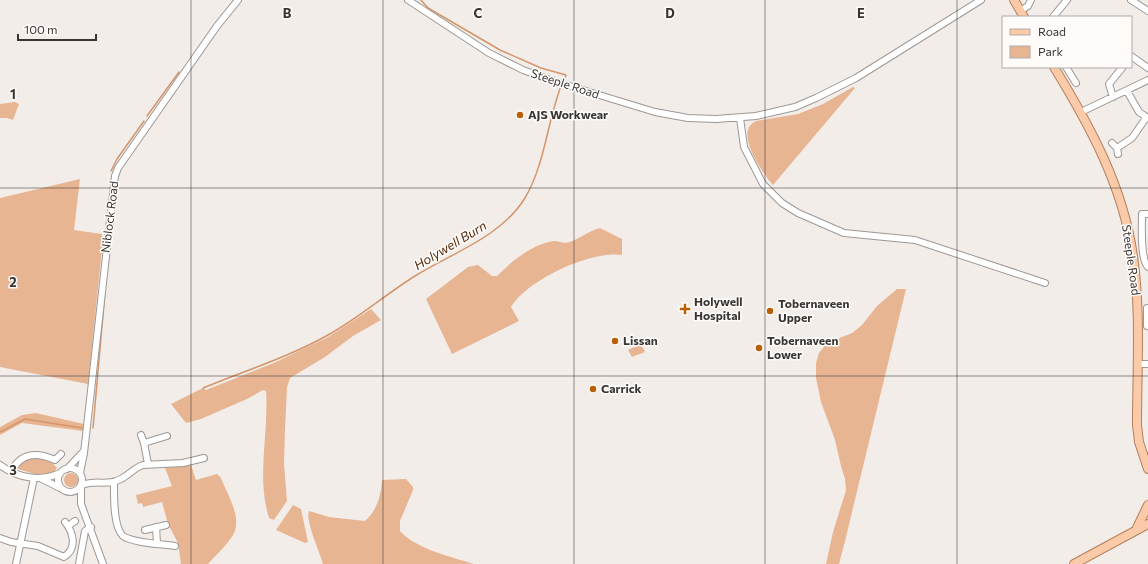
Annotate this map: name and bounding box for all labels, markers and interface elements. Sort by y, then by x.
text: B [283,5,292,21]
text: C [474,5,483,21]
text: D [665,5,675,21]
text: E [857,5,865,21]
scale bar [18,16,96,42]
legend [1002,16,1132,68]
text: 100 m [24,22,58,36]
text: Road [1038,24,1066,38]
text: Park [1038,44,1064,58]
street label: Steeple Road [529,65,601,101]
text: 1 [10,86,16,102]
place label: AJS Workwear [528,107,608,122]
marker: AJS Workwear [515,110,525,120]
street label: Niblock Road [98,180,120,254]
water label: Holywell Burn [411,217,489,273]
street label: Steeple Road [1120,224,1144,296]
text: 2 [9,274,17,290]
place label: Holywell Hospital [694,294,743,322]
place label: Tobernaveen Upper [778,296,849,324]
marker: Holywell Hospital [679,303,691,315]
marker: Tobernaveen Upper [765,306,775,316]
place label: Lissan [623,333,658,347]
place label: Tobernaveen Lower [767,333,838,361]
marker: Lissan [610,336,620,346]
marker: Tobernaveen Lower [754,343,764,353]
place label: Carrick [601,381,642,395]
marker: Carrick [588,384,598,394]
text: 3 [9,462,17,478]

